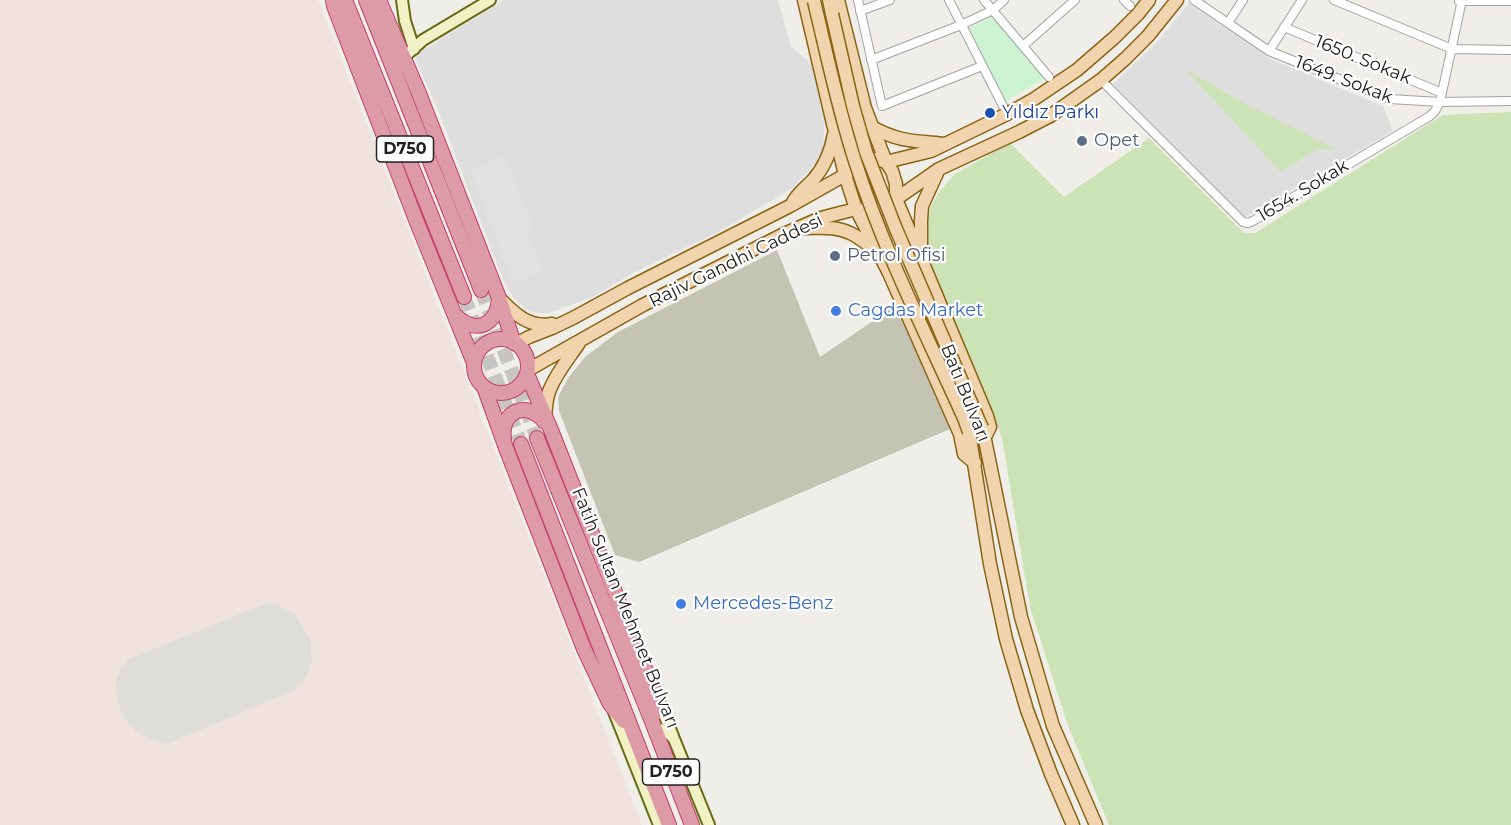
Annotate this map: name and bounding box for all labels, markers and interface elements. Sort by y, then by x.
street label: 1650. Sokak [1312,31,1414,89]
street label: 1649. Sokak [1292,51,1396,109]
place label: Yıldız Parkı [1002,102,1099,124]
marker: Yıldız Parkı [983,106,997,120]
place label: Opet [1094,130,1139,152]
marker: Opet [1075,134,1089,148]
road number: D750 [376,136,434,162]
street label: 1654. Sokak [1253,155,1353,227]
street label: Rajiv Gandhi Caddesi [646,210,826,312]
place label: Petrol Ofisi [847,245,945,267]
marker: Petrol Ofisi [828,249,842,263]
place label: Cagdas Market [848,300,983,322]
marker: Cagdas Market [829,304,843,318]
street label: Batı Bulvarı [936,341,994,445]
street label: Fatih Sultan Mehmet Bulvarı [567,485,683,731]
place label: Mercedes-Benz [693,593,833,615]
marker: Mercedes-Benz [674,597,688,611]
road number: D750 [642,759,700,785]

